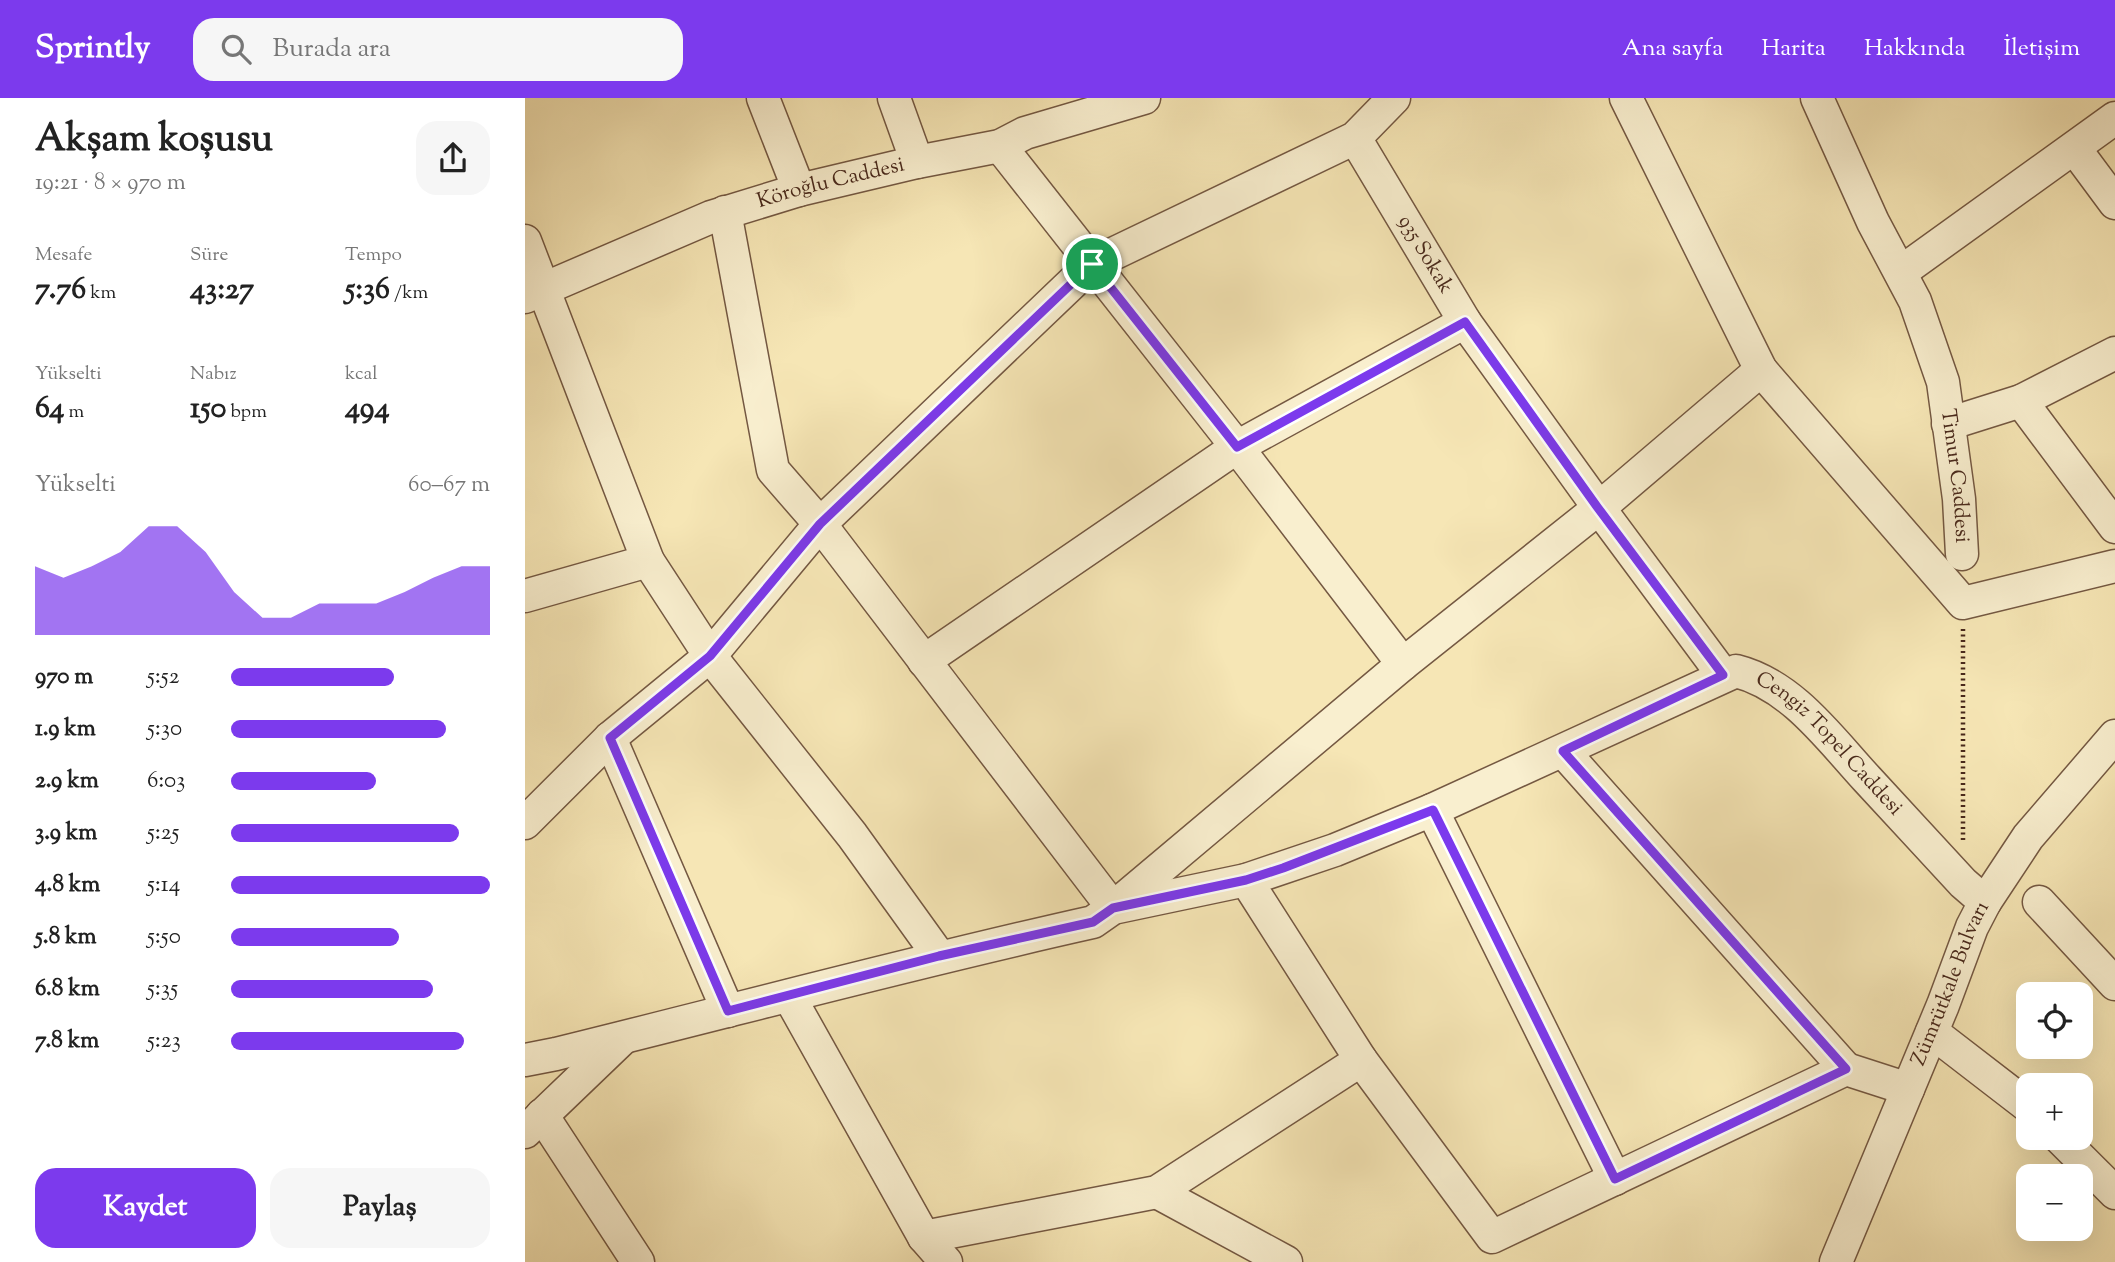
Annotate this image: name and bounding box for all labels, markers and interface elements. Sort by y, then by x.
search box [193,18,683,81]
text: Sprintly [35,25,151,73]
icon: search [217,30,255,68]
text: Burada ara [273,31,391,68]
text: Ana sayfa [1622,32,1723,66]
text: Harita [1761,32,1826,66]
text: Hakkında [1864,32,1965,66]
text: İletişim [2003,32,2080,66]
text: Akşam koşusu [35,114,273,168]
button: share [416,121,490,195]
street label: Köroğlu Caddesi [753,150,908,217]
text: 19:21 · 8 × 970 m [35,167,186,200]
street label: 935 Sokak [1390,210,1460,300]
pin [1062,234,1122,294]
text: Mesafe [35,242,92,269]
text: Süre [190,242,228,269]
text: Tempo [345,242,402,269]
icon: arrive [1073,245,1111,283]
text: 7.76 [35,269,86,312]
text: 43:27 [190,269,254,312]
text: 5:36 [345,269,390,312]
text: km [86,280,116,307]
text: /km [390,280,428,307]
text: Yükselti [35,361,102,388]
text: Nabız [190,361,237,388]
text: kcal [345,361,378,388]
text: 64 [35,388,64,431]
text: 150 [190,388,226,431]
text: 494 [345,388,390,431]
text: m [64,399,84,426]
text: bpm [226,399,267,426]
street label: Timur Caddesi [1932,407,1976,544]
text: Yükselti [35,469,116,502]
text: 60–67 m [408,469,490,502]
text: 970 m [35,661,93,694]
text: 5:52 [147,661,179,694]
street label: Cengiz Topel Caddesi [1750,665,1909,823]
text: 1.9 km [35,713,96,746]
text: 5:30 [147,713,182,746]
text: 2.9 km [35,765,99,798]
text: 6:03 [147,765,185,798]
text: 3.9 km [35,817,97,850]
text: 5:25 [147,817,179,850]
text: 4.8 km [35,869,100,902]
text: 5:14 [147,869,180,902]
street label: Zümrütkale Bulvarı [1904,896,1998,1070]
text: 5.8 km [35,921,97,954]
text: 5:50 [147,921,181,954]
text: 6.8 km [35,973,100,1006]
text: 5:35 [147,973,178,1006]
map controls [2016,982,2093,1241]
button: locate [2016,982,2093,1059]
text: 7.8 km [35,1025,99,1058]
text: 5:23 [147,1025,181,1058]
button: + [2016,1073,2093,1150]
button: − [2016,1164,2093,1241]
button: Kaydet [35,1168,256,1248]
button: Paylaş [270,1168,490,1248]

